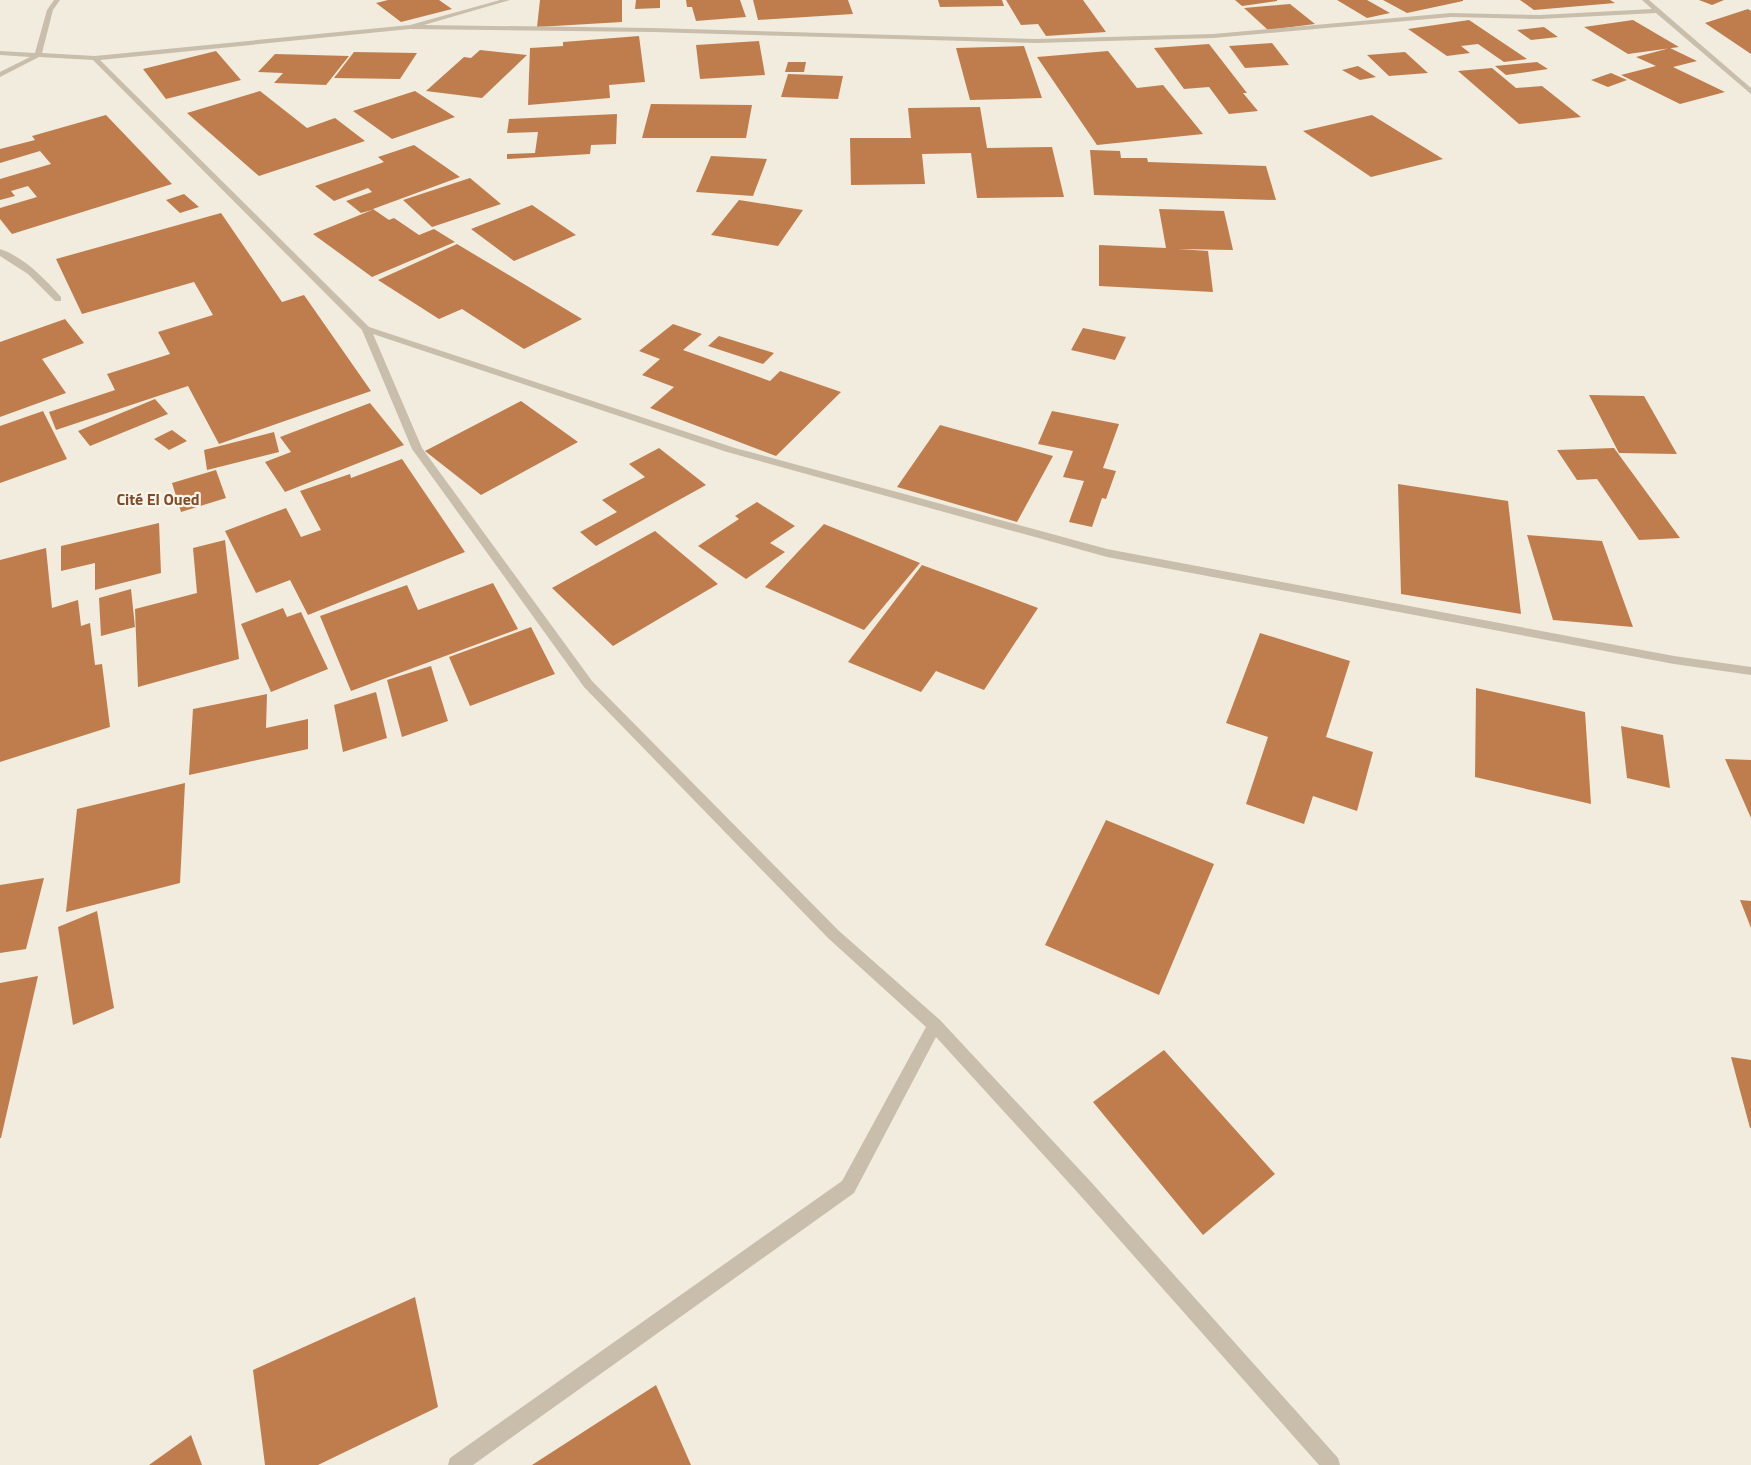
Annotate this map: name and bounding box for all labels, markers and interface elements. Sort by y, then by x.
district label: Cité El Oued [116,487,200,511]

